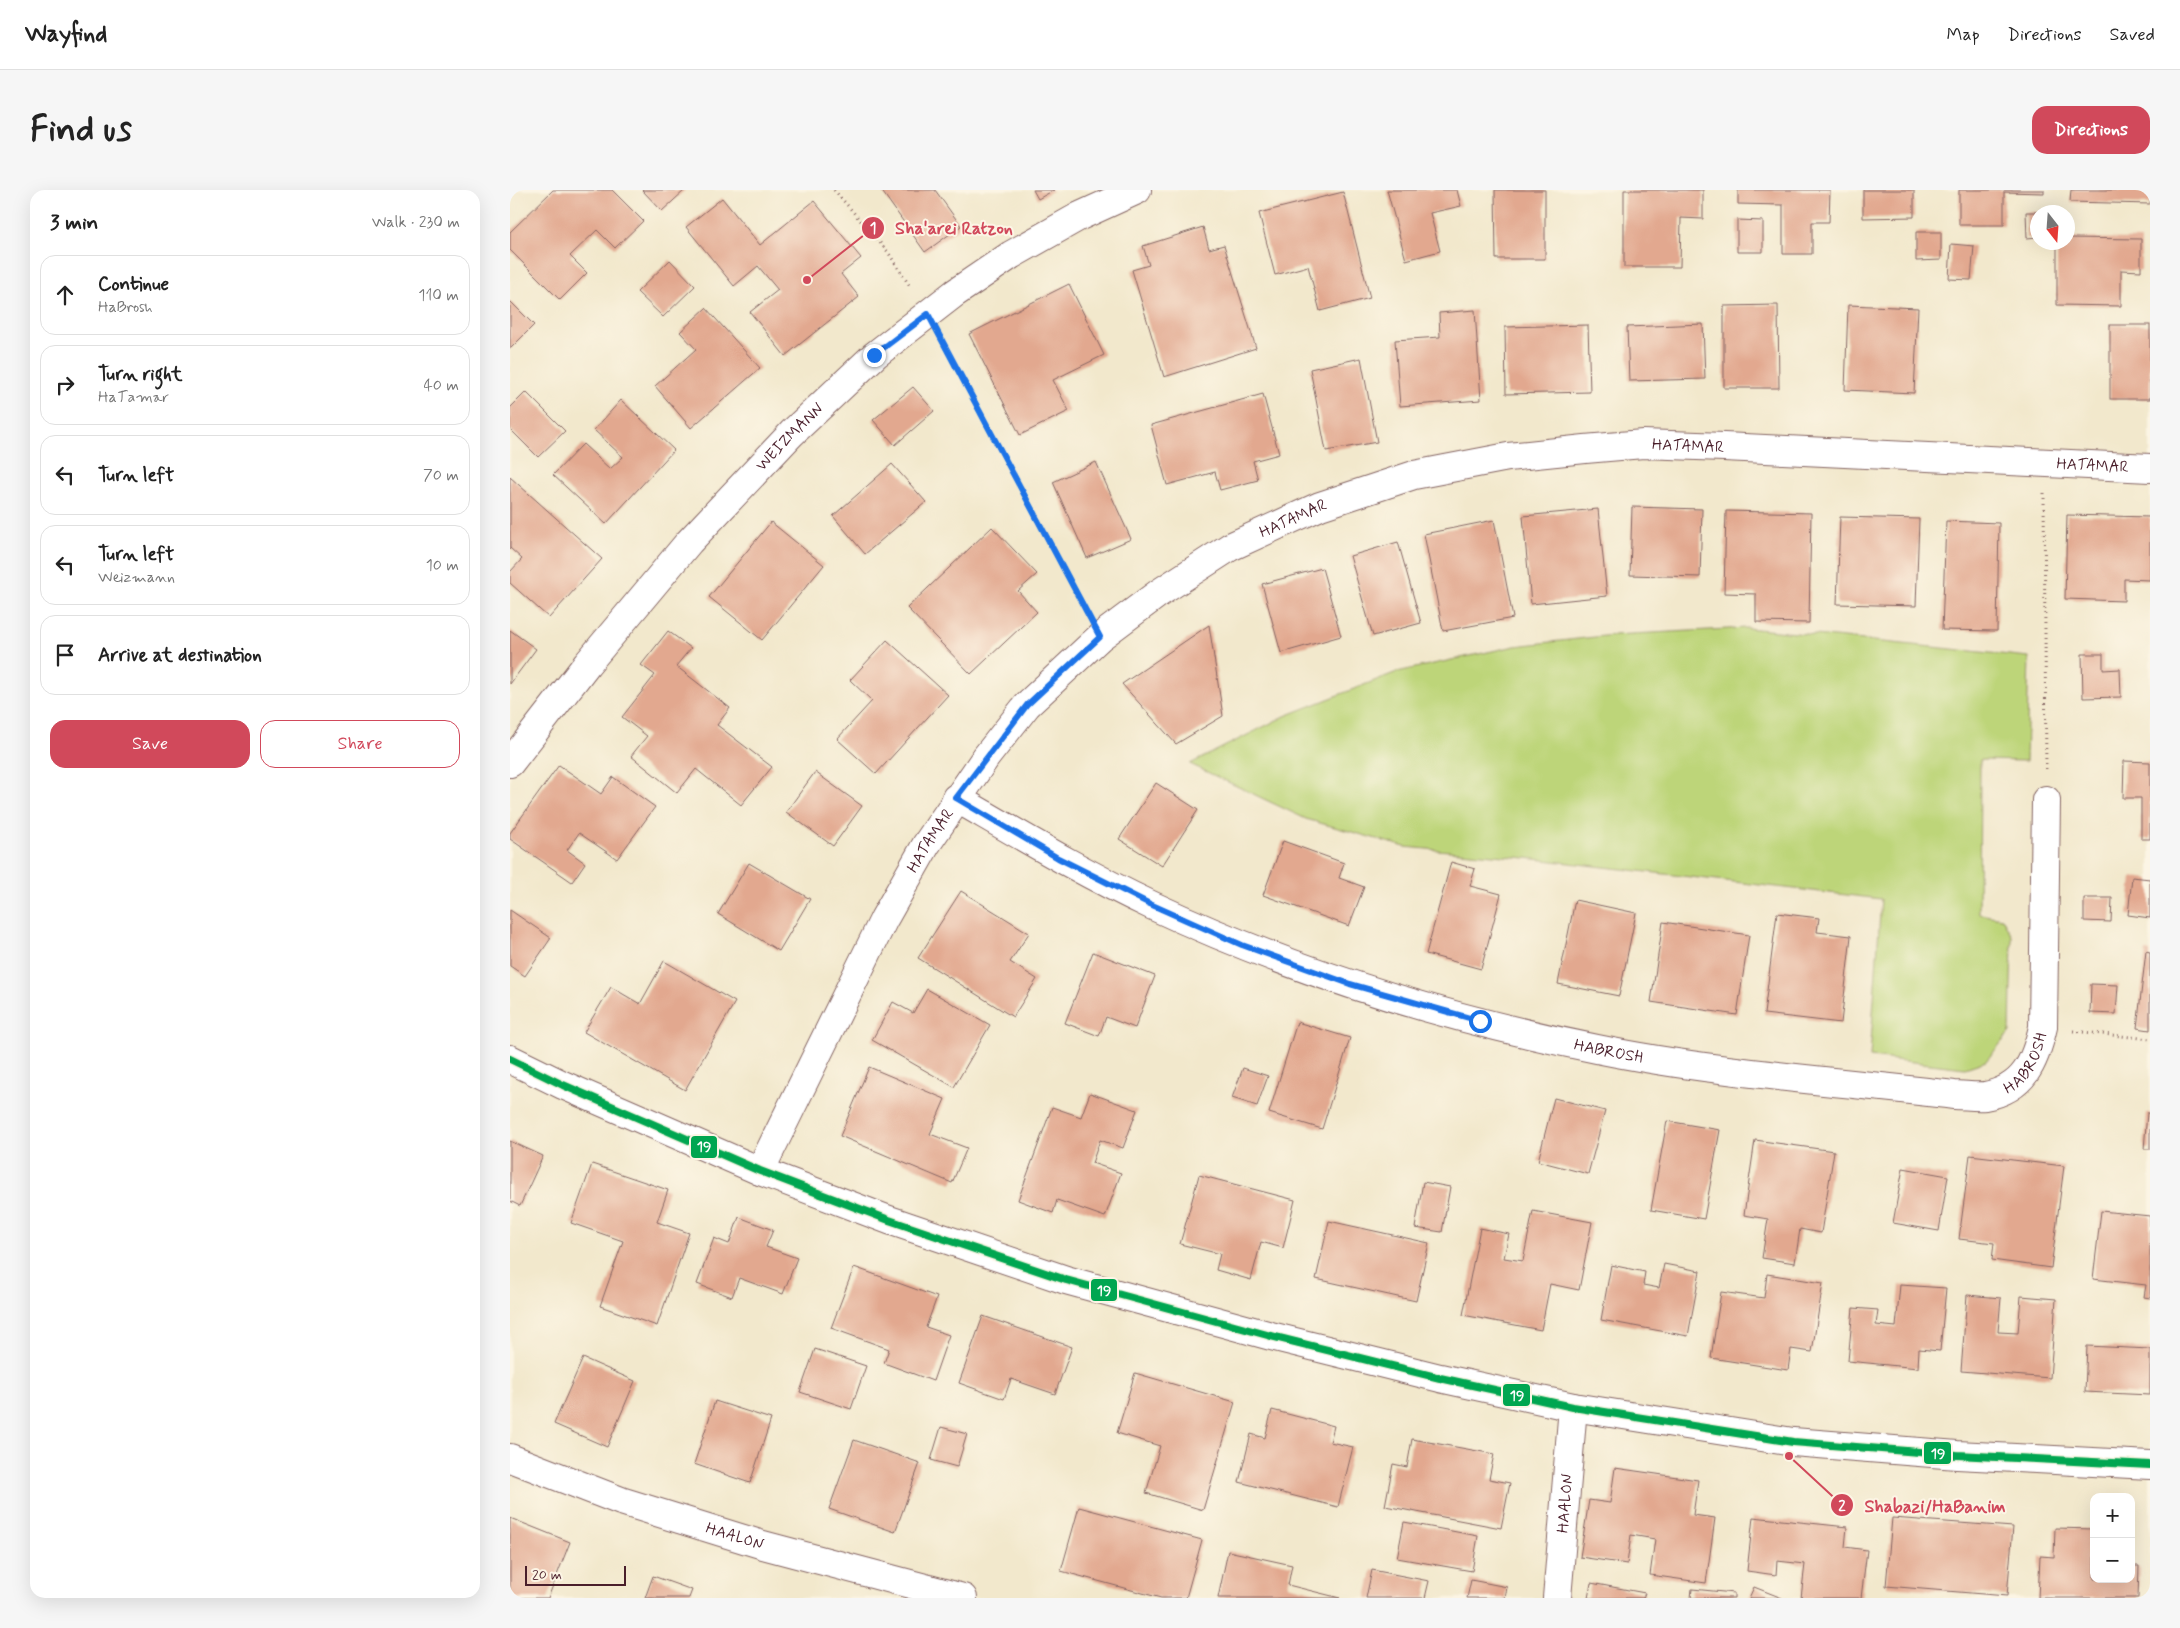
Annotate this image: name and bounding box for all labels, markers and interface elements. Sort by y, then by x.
text: Wayfind [25,19,107,50]
text: Map [1947,23,1980,47]
text: Directions [2008,23,2082,47]
text: Saved [2110,23,2155,47]
button: Directions [2032,106,2150,154]
text: Find us [30,107,132,153]
north arrow [2030,205,2075,250]
text: 3 min [50,209,98,237]
callout: Sha'arei Ratzon [860,211,1023,244]
text: Walk · 230 m [372,212,460,233]
text: Sha'arei Ratzon [895,217,1013,241]
text: 1 [870,219,876,239]
text: Continue [98,272,169,297]
icon: ahead [51,281,79,309]
text: 110 m [418,285,459,306]
text: HaBrosh [98,297,153,318]
route end [863,344,886,367]
text: Turn right [98,362,182,387]
icon: right [51,371,79,399]
text: 40 m [423,375,459,396]
text: HaTamar [98,387,169,408]
street label: WEIZMANN [751,398,828,476]
street label: HATAMAR [1651,434,1725,458]
street label: HATAMAR [2056,453,2129,477]
icon: left [51,461,79,489]
text: Turn left [98,463,174,488]
text: 70 m [423,465,459,486]
street label: HATAMAR [1256,494,1330,543]
text: Turn left [98,542,174,567]
icon: left [51,551,79,579]
text: 10 m [426,555,459,576]
text: Weizmann [98,567,175,588]
icon: arrive [51,641,79,669]
text: Arrive at destination [98,643,262,668]
button: Save [50,720,250,768]
button: Share [260,720,460,768]
street label: HATAMAR [902,804,959,876]
route start [1469,1010,1492,1033]
street label: HABROSH [1999,1030,2052,1099]
street label: HABROSH [1572,1034,1645,1068]
line badge: 19 [690,1135,718,1159]
text: 19 [697,1138,711,1156]
line badge: 19 [1090,1278,1118,1302]
text: 19 [1097,1282,1111,1300]
line badge: 19 [1502,1383,1531,1407]
text: 19 [1510,1387,1524,1405]
line badge: 19 [1923,1441,1952,1465]
text: 19 [1931,1445,1945,1463]
street label: HAALON [1552,1472,1578,1534]
callout: Shabazi/HaBanim [1829,1489,2016,1522]
map controls [2090,1493,2135,1583]
button: + [2090,1493,2135,1538]
text: Shabazi/HaBanim [1864,1495,2006,1519]
text: 2 [1838,1497,1846,1517]
street label: HAALON [703,1517,767,1555]
button: − [2090,1538,2135,1583]
scale bar [525,1563,626,1586]
text: 20 m [532,1566,562,1584]

